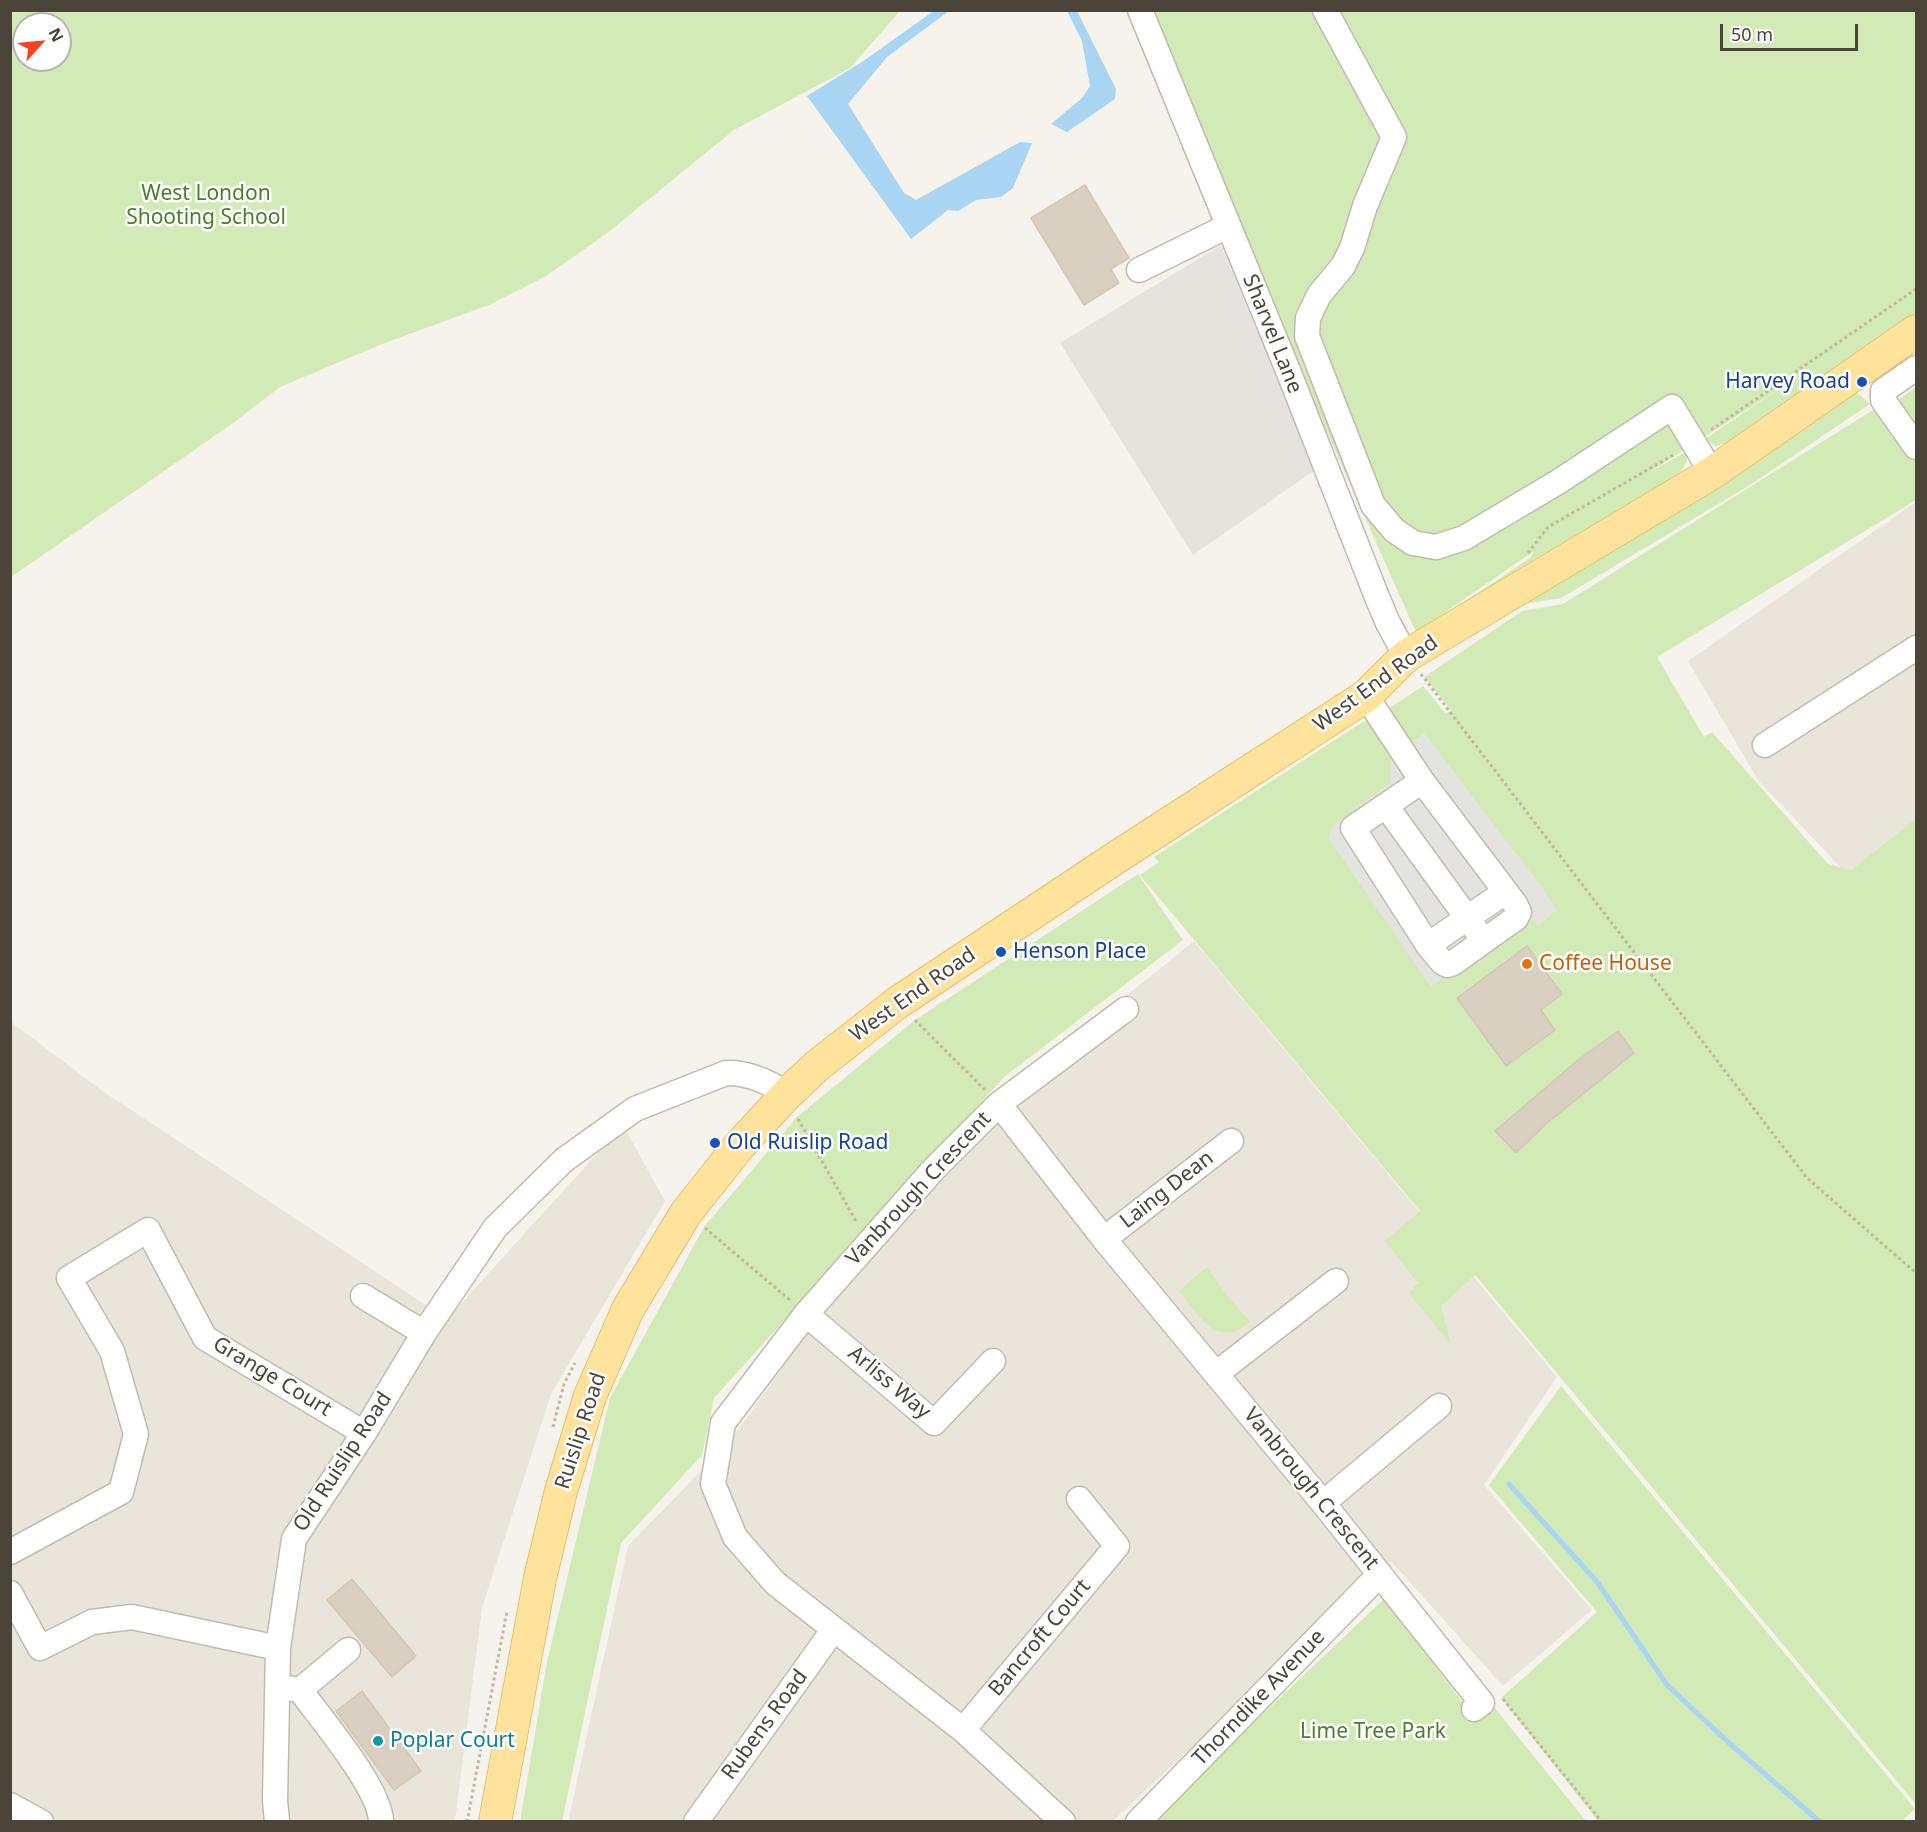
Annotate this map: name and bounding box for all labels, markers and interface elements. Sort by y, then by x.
north arrow [12,12,72,72]
scale bar [1723,12,1861,50]
text: 50 m [1731,22,1773,46]
text: N [43,24,69,46]
park label: West London Shooting School [126,181,286,231]
street label: Sharvel Lane [1237,271,1307,397]
place label: Harvey Road [1725,369,1850,395]
marker: Harvey Road [1855,375,1869,389]
street label: West End Road [1309,630,1443,738]
place label: Henson Place [1013,939,1146,965]
street label: West End Road [845,942,981,1048]
marker: Henson Place [994,945,1008,959]
place label: Coffee House [1539,951,1672,977]
marker: Coffee House [1520,957,1534,971]
street label: Vanbrough Crescent [841,1107,997,1271]
place label: Old Ruislip Road [727,1130,888,1156]
marker: Old Ruislip Road [708,1136,722,1150]
street label: Laing Dean [1115,1146,1219,1234]
street label: Grange Court [208,1332,336,1422]
street label: Arliss Way [843,1341,935,1425]
street label: Ruislip Road [550,1369,612,1493]
street label: Old Ruislip Road [288,1387,398,1537]
street label: Vanbrough Crescent [1238,1403,1384,1575]
street label: Bancroft Court [984,1574,1096,1702]
street label: Thorndike Avenue [1188,1625,1330,1771]
street label: Rubens Road [717,1665,813,1785]
park label: Lime Tree Park [1300,1719,1446,1745]
place label: Poplar Court [390,1728,515,1754]
marker: Poplar Court [371,1734,385,1748]

